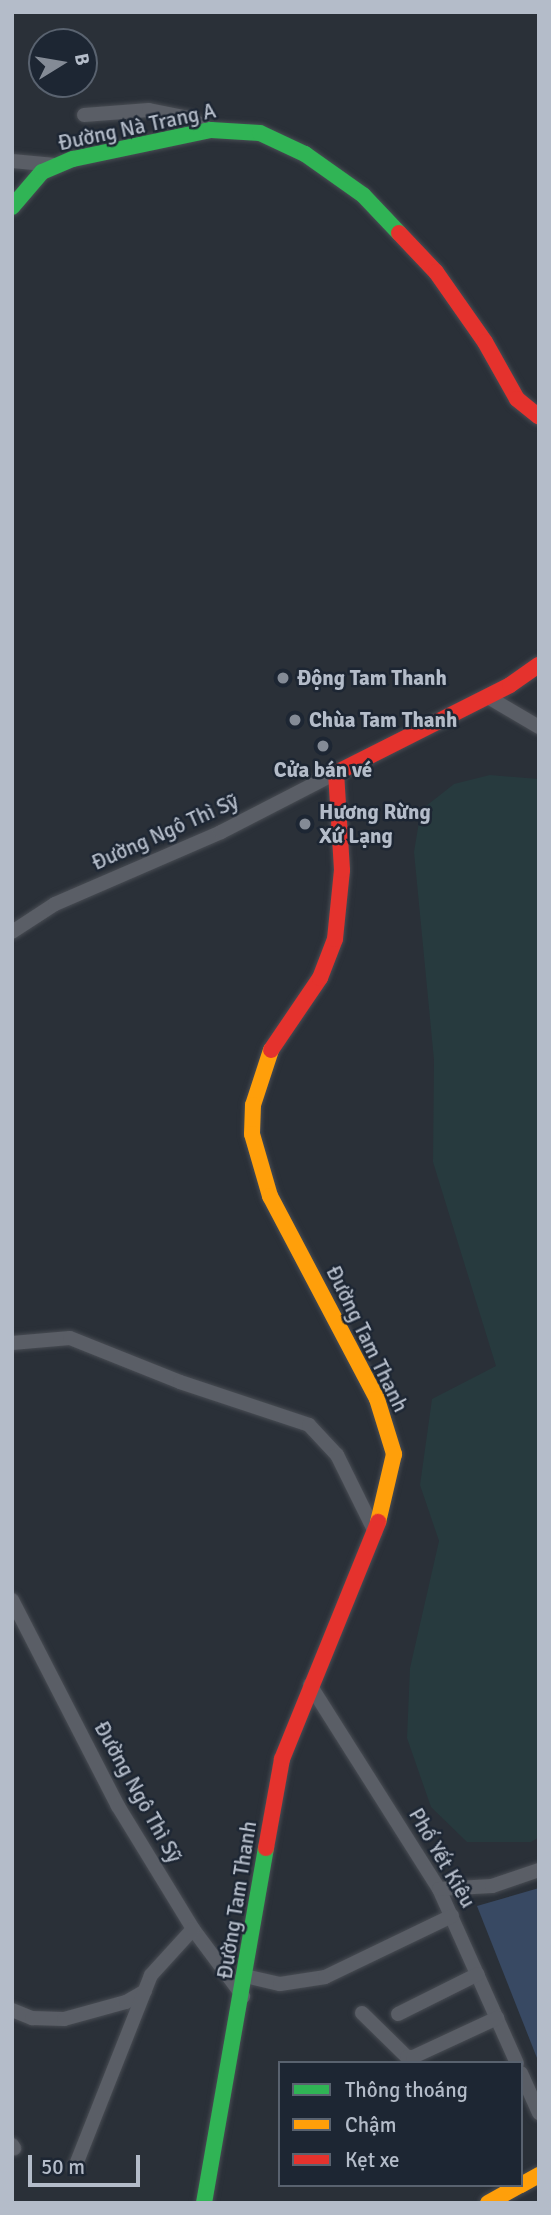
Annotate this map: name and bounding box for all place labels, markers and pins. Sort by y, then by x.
place label: Động Tam Thanh [297,665,447,691]
marker: Động Tam Thanh [275,670,291,686]
place label: Chùa Tam Thanh [309,707,457,733]
marker: Chùa Tam Thanh [287,712,303,728]
marker: Cửa bán vé [315,738,331,754]
place label: Cửa bán vé [274,757,372,783]
place label: Hương Rừng Xứ Lạng [319,799,431,849]
marker: Hương Rừng Xứ Lạng [297,816,313,832]

